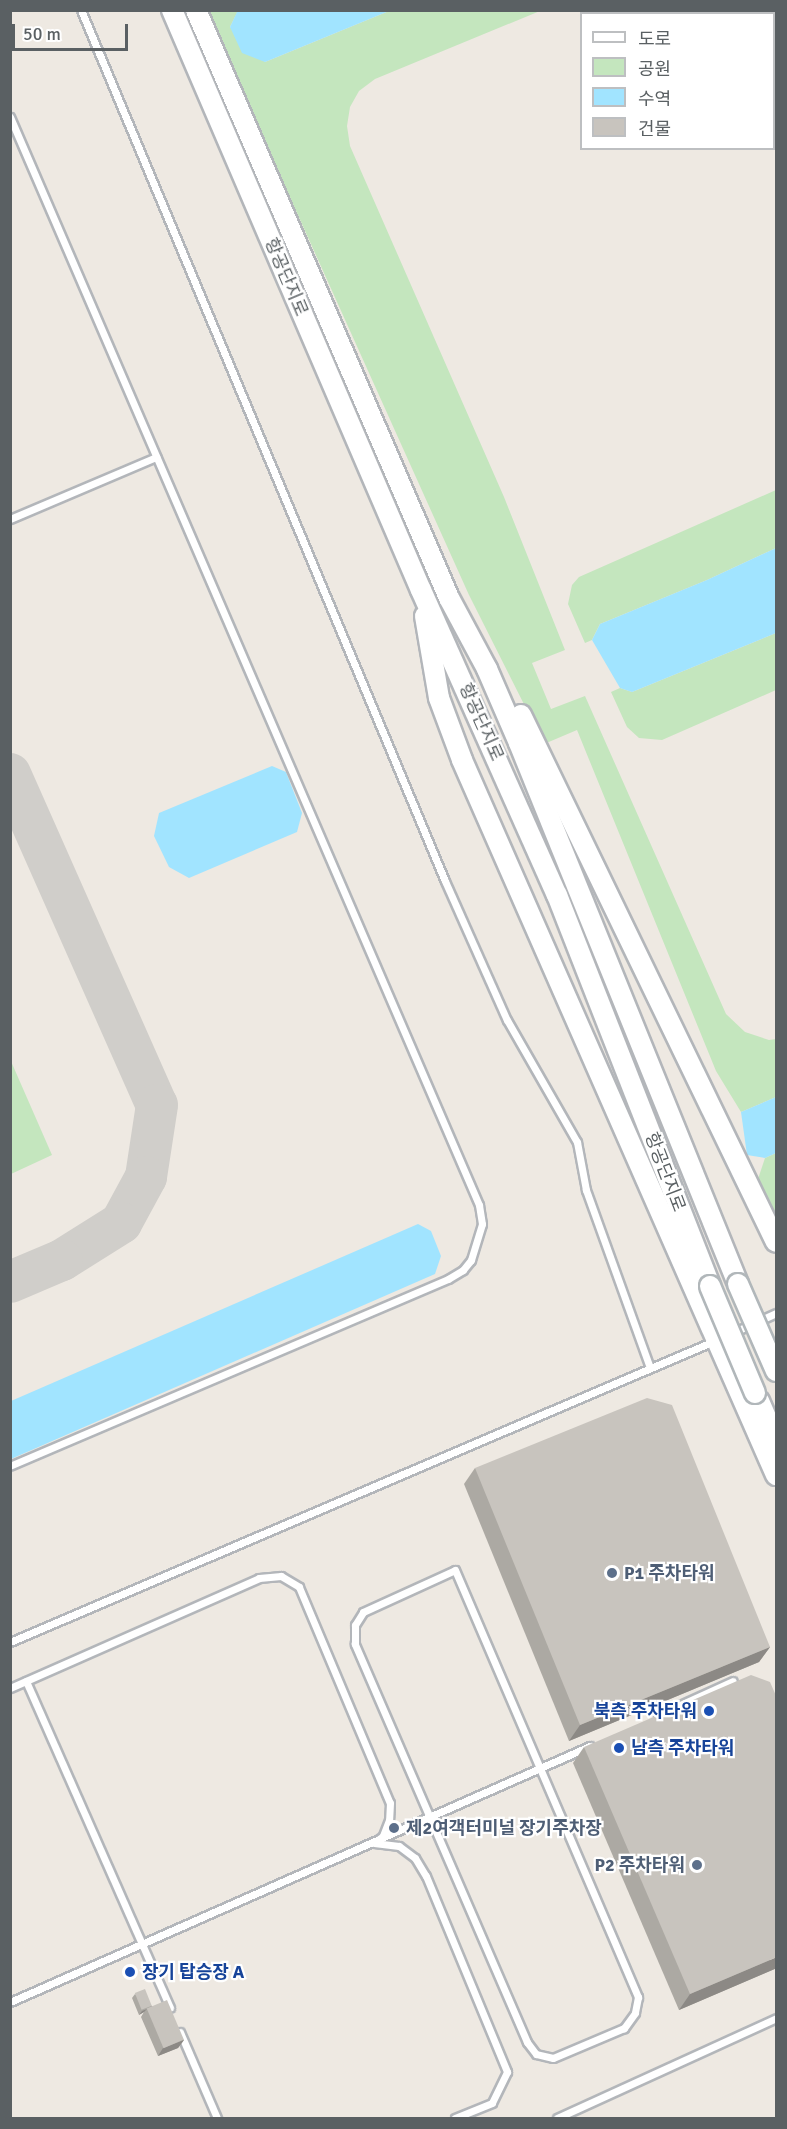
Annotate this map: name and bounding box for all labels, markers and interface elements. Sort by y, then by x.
scale bar [15,12,130,50]
legend [580,12,775,150]
text: 50 m [23,23,61,45]
text: 도로 [638,28,671,50]
text: 공원 [638,58,671,80]
text: 수역 [638,88,671,110]
text: 건물 [638,118,671,140]
street label: 항공단지로 [260,235,312,319]
street label: 항공단지로 [454,680,508,764]
street label: 항공단지로 [640,1129,690,1215]
place label: P1 주차타워 [624,1562,715,1584]
marker: P1 주차타워 [605,1566,619,1580]
place label: 북측 주차타워 [594,1700,697,1722]
marker: 북측 주차타워 [702,1704,716,1718]
place label: 남측 주차타워 [631,1737,734,1759]
marker: 남측 주차타워 [612,1741,626,1755]
place label: 제2여객터미널 장기주차장 [406,1817,602,1839]
marker: 제2여객터미널 장기주차장 [387,1821,401,1835]
place label: P2 주차타워 [594,1854,685,1876]
marker: P2 주차타워 [690,1858,704,1872]
place label: 장기 탑승장 A [142,1961,244,1983]
marker: 장기 탑승장 A [123,1965,137,1979]

